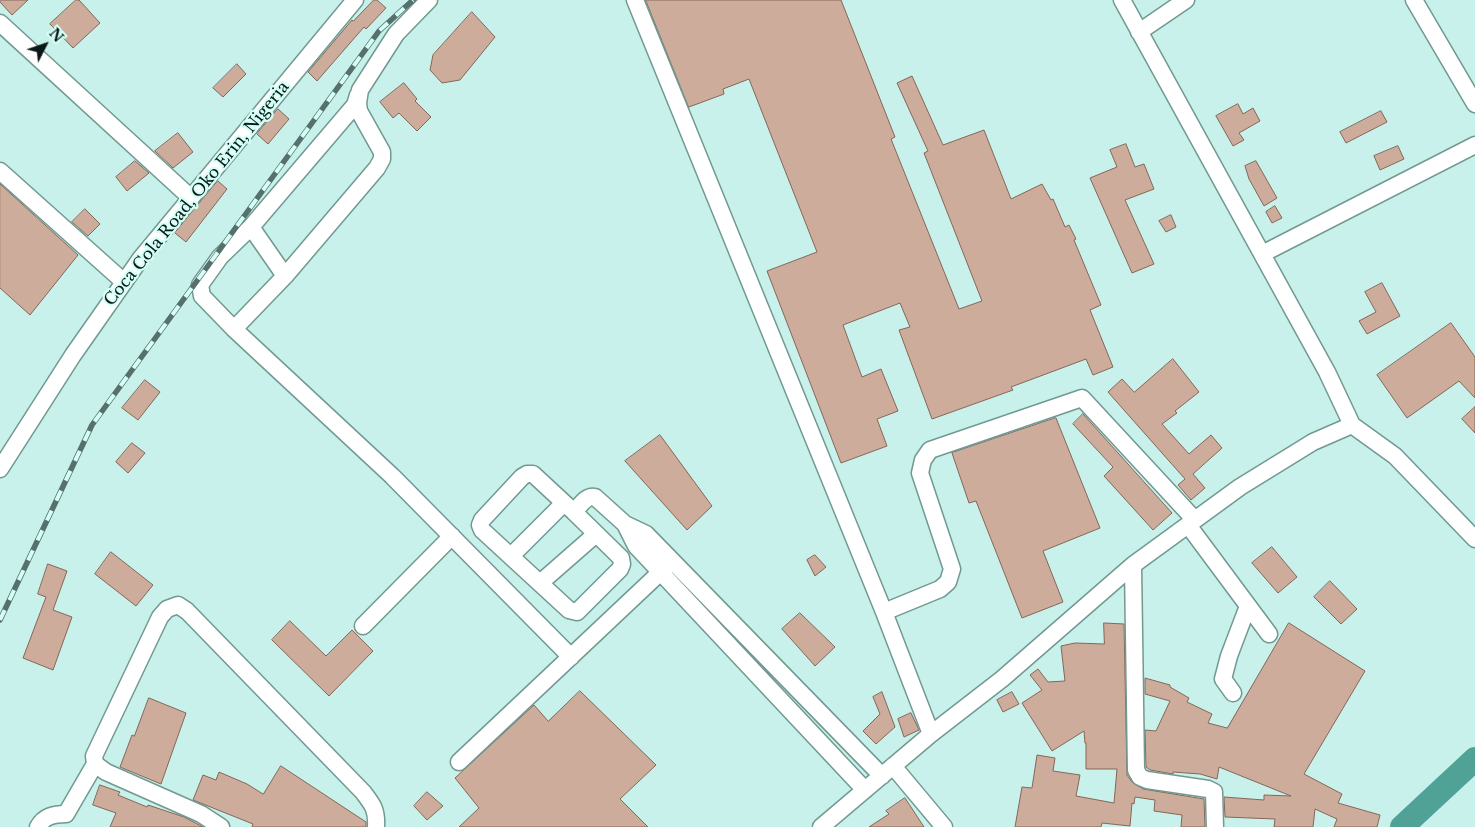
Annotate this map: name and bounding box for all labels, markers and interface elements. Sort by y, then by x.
north arrow [20,20,70,70]
text: N [45,24,67,46]
street label: Coca Cola Road, Oko Erin, Nigeria [100,78,294,310]

